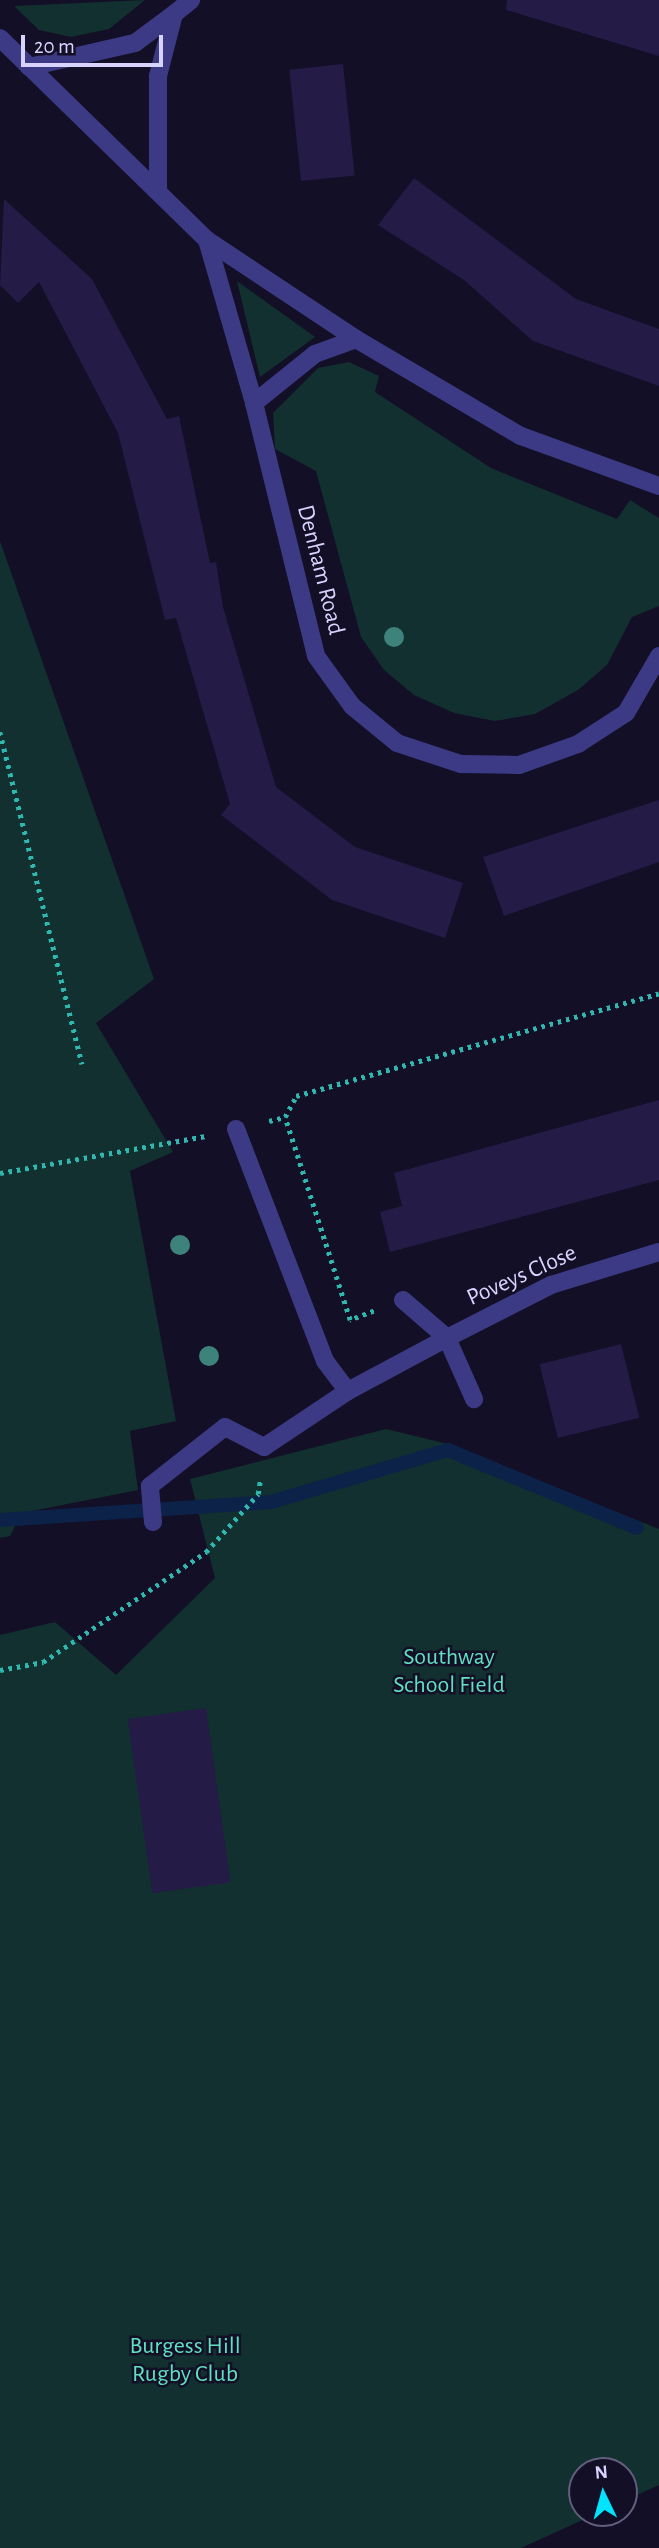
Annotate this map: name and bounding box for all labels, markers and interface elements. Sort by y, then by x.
scale bar [24,21,166,65]
text: 20 m [34,36,75,57]
street label: Denham Road [290,502,350,638]
street label: Poveys Close [463,1239,581,1313]
park label: Southway School Field [393,1644,505,1700]
park label: Burgess Hill Rugby Club [129,2333,241,2389]
north arrow [568,2457,638,2527]
text: N [594,2463,609,2483]

